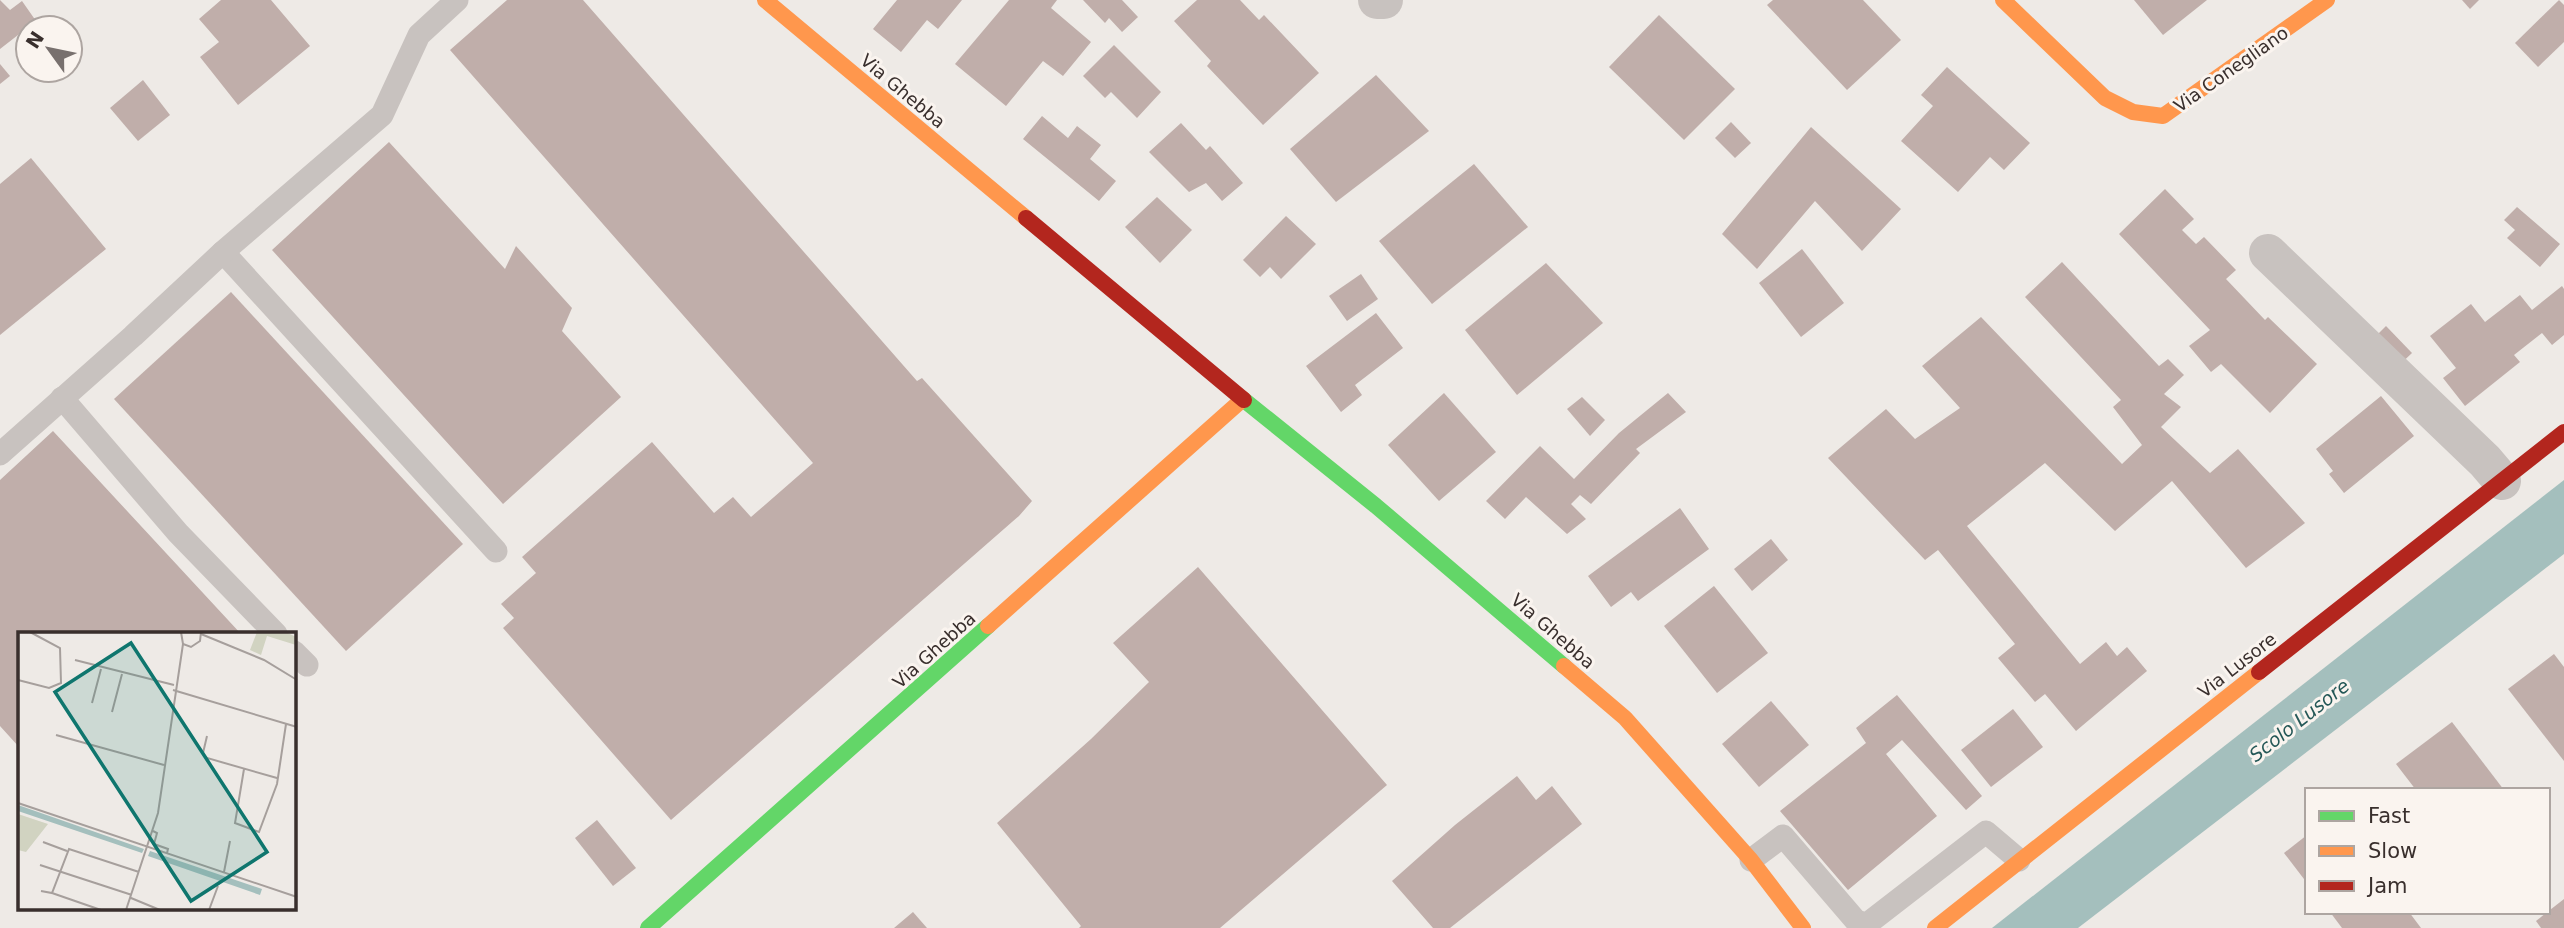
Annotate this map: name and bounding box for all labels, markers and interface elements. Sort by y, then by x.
north arrow [14,14,84,84]
street label: Via Conegliano [2170,22,2292,116]
text: N [21,27,48,52]
street label: Via Ghebba [856,50,950,132]
street label: Via Ghebba [1507,589,1599,673]
street label: Via Ghebba [888,607,980,693]
street label: Via Lusore [2194,628,2280,702]
inset map [18,632,296,911]
water label: Scolo Lusore [2245,674,2353,766]
legend [2305,788,2550,914]
text: Fast [2368,804,2410,828]
text: Slow [2368,839,2417,863]
text: Jam [2366,874,2408,898]

